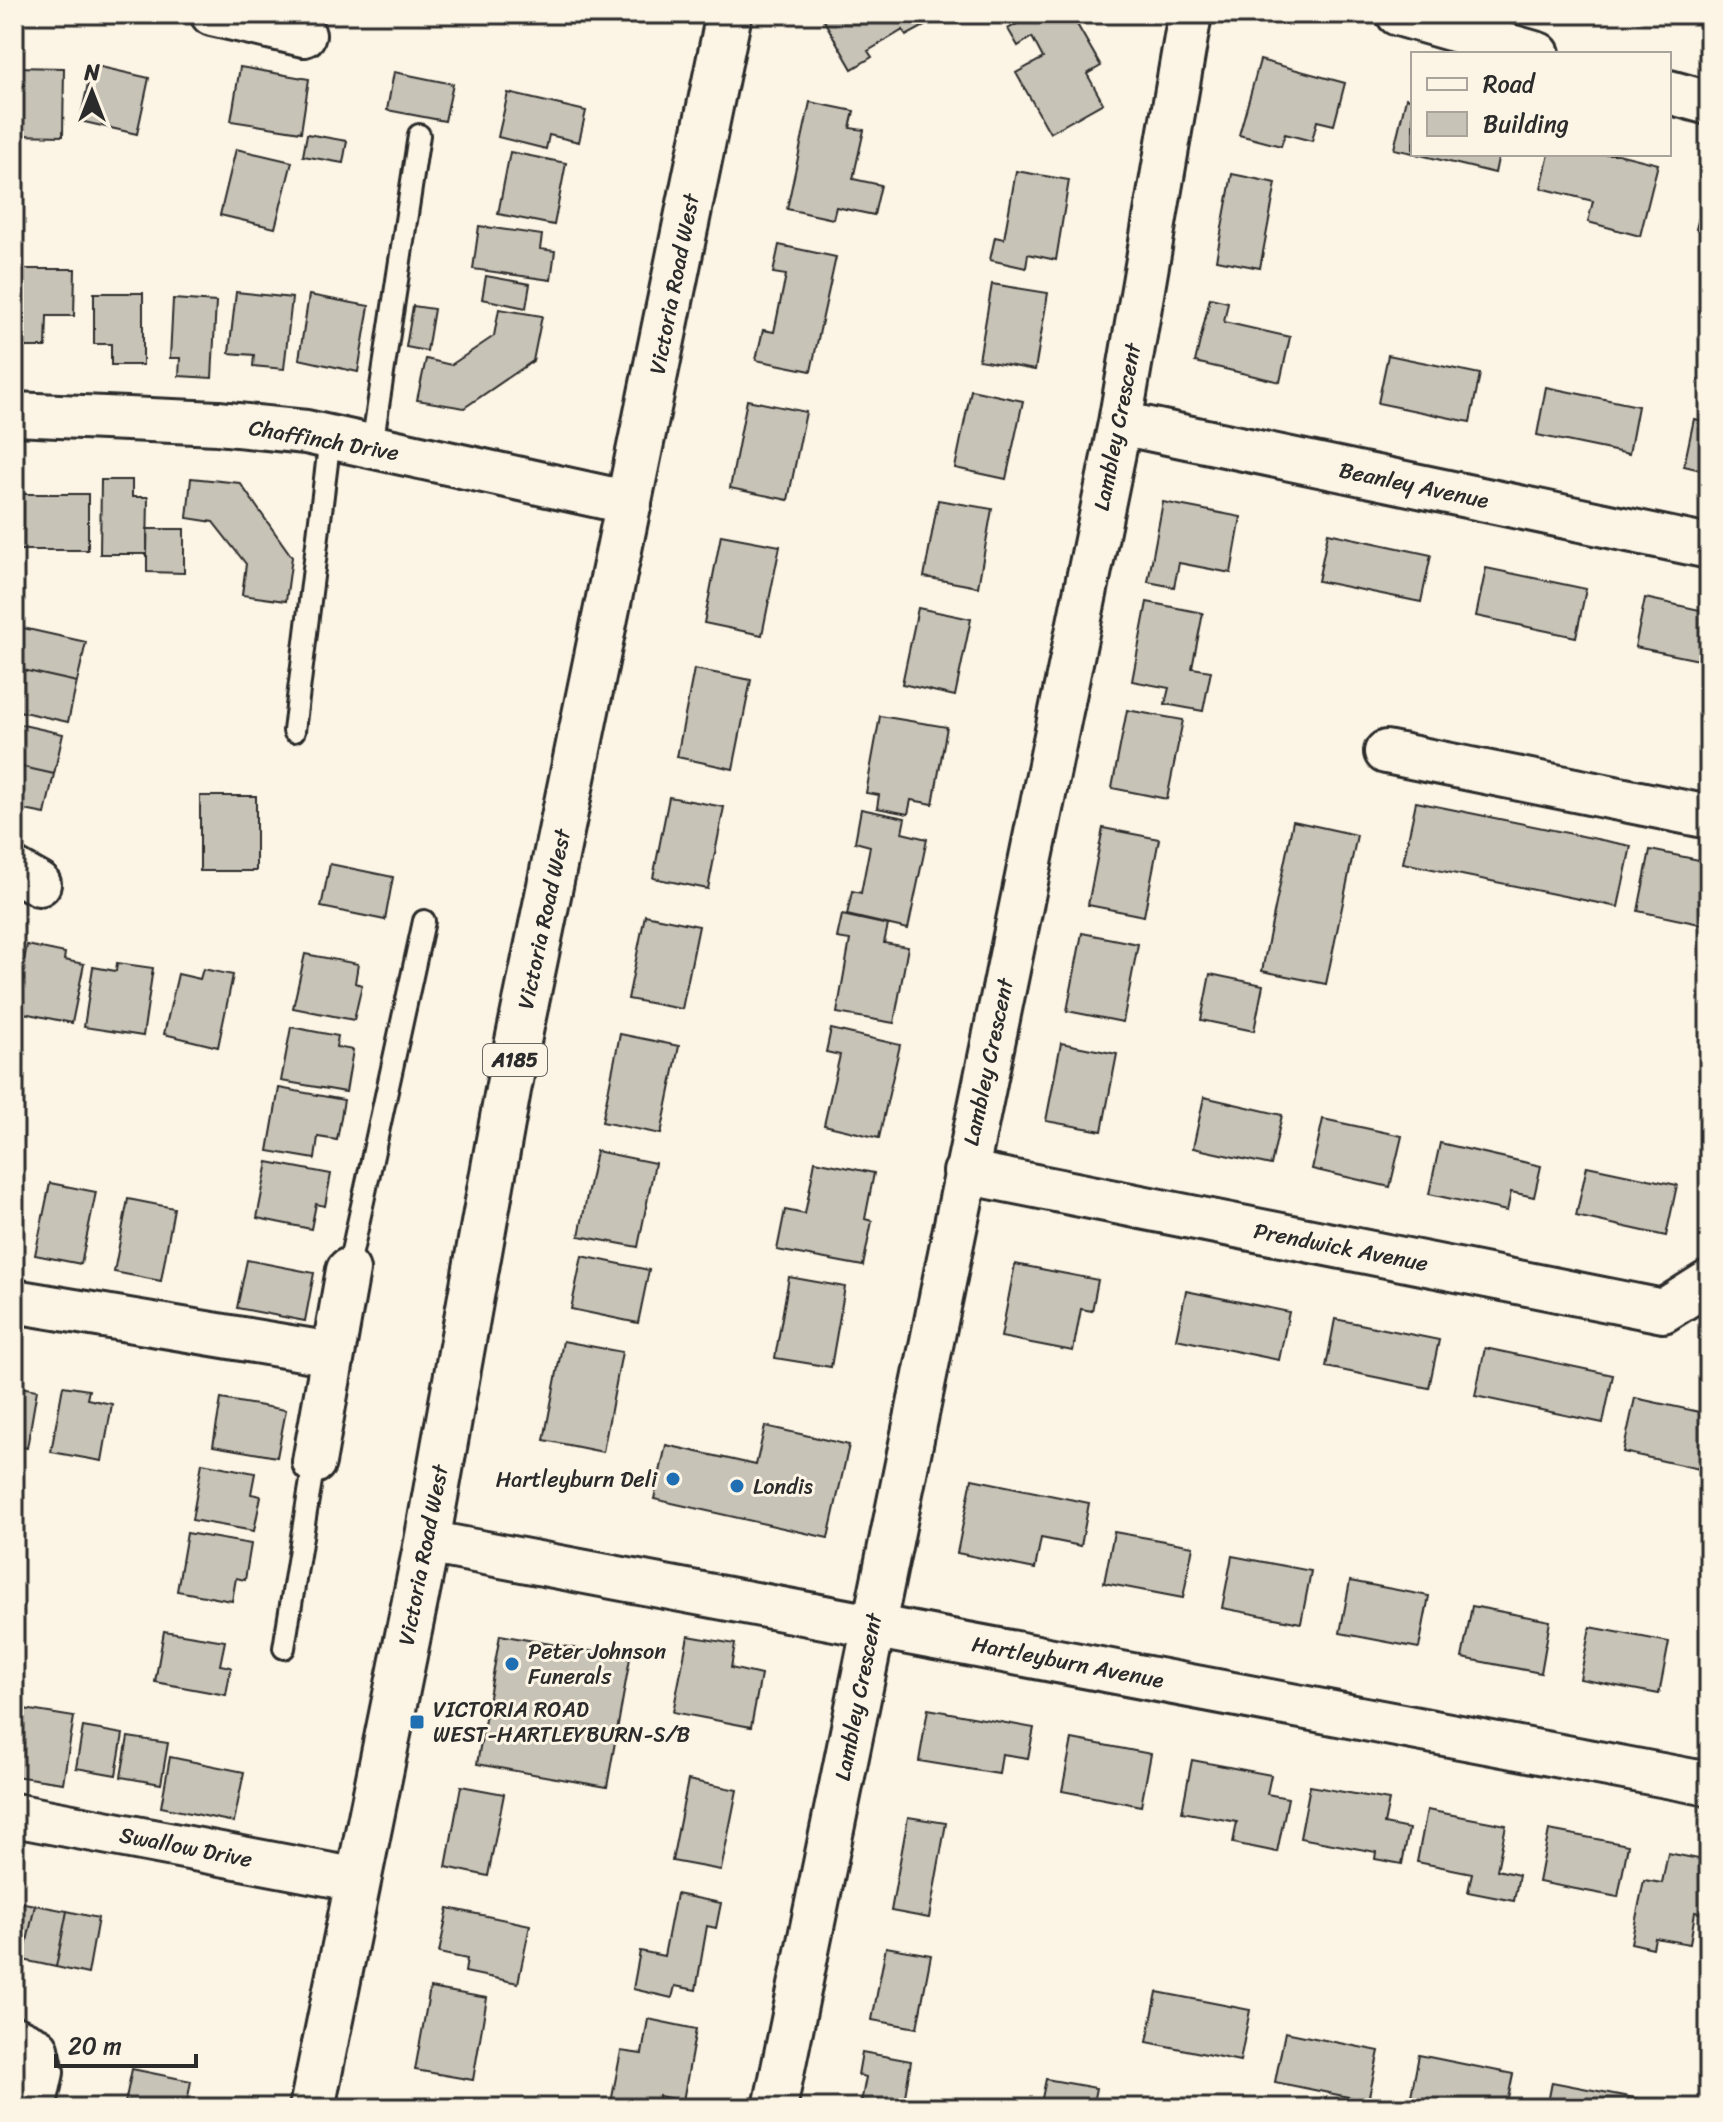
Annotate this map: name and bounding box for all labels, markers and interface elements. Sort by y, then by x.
north arrow [52,52,132,132]
legend [1411,52,1671,156]
text: N [83,53,100,92]
text: Road [1483,63,1537,105]
text: Building [1483,103,1569,145]
street label: Victoria Road West [637,189,711,378]
street label: Lambley Crescent [1082,339,1153,514]
street label: Chaffinch Drive [246,408,402,472]
street label: Beanley Avenue [1336,450,1493,520]
street label: Victoria Road West [506,824,582,1013]
street label: Lambley Crescent [951,974,1025,1149]
road number: A185 [483,1044,547,1076]
street label: Prendwick Avenue [1250,1211,1432,1283]
street label: Victoria Road West [386,1460,460,1649]
place label: Hartleyburn Deli [496,1460,658,1499]
place label: Londis [753,1467,813,1506]
marker: Hartleyburn Deli [664,1470,682,1488]
marker: Londis [728,1477,746,1495]
street label: Lambley Crescent [823,1609,894,1784]
street label: Hartleyburn Avenue [969,1624,1168,1700]
place label: Peter Johnson Funerals [528,1632,666,1696]
marker: Peter Johnson Funerals [503,1655,521,1673]
place label: VICTORIA ROAD WEST-HARTLEYBURN-S/B [433,1690,690,1754]
marker: VICTORIA ROAD WEST-HARTLEYBURN-S/B [408,1713,426,1731]
street label: Swallow Drive [116,1815,256,1879]
scale bar [56,2018,196,2068]
text: 20 m [68,2025,122,2067]

